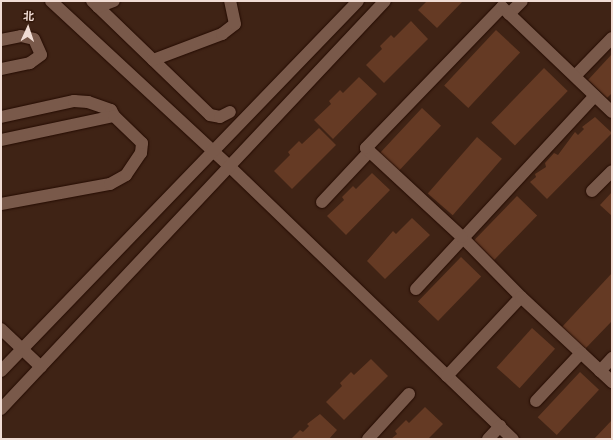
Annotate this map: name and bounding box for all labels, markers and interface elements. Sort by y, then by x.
north arrow [8,8,48,48]
text: 北 [23,8,35,23]

